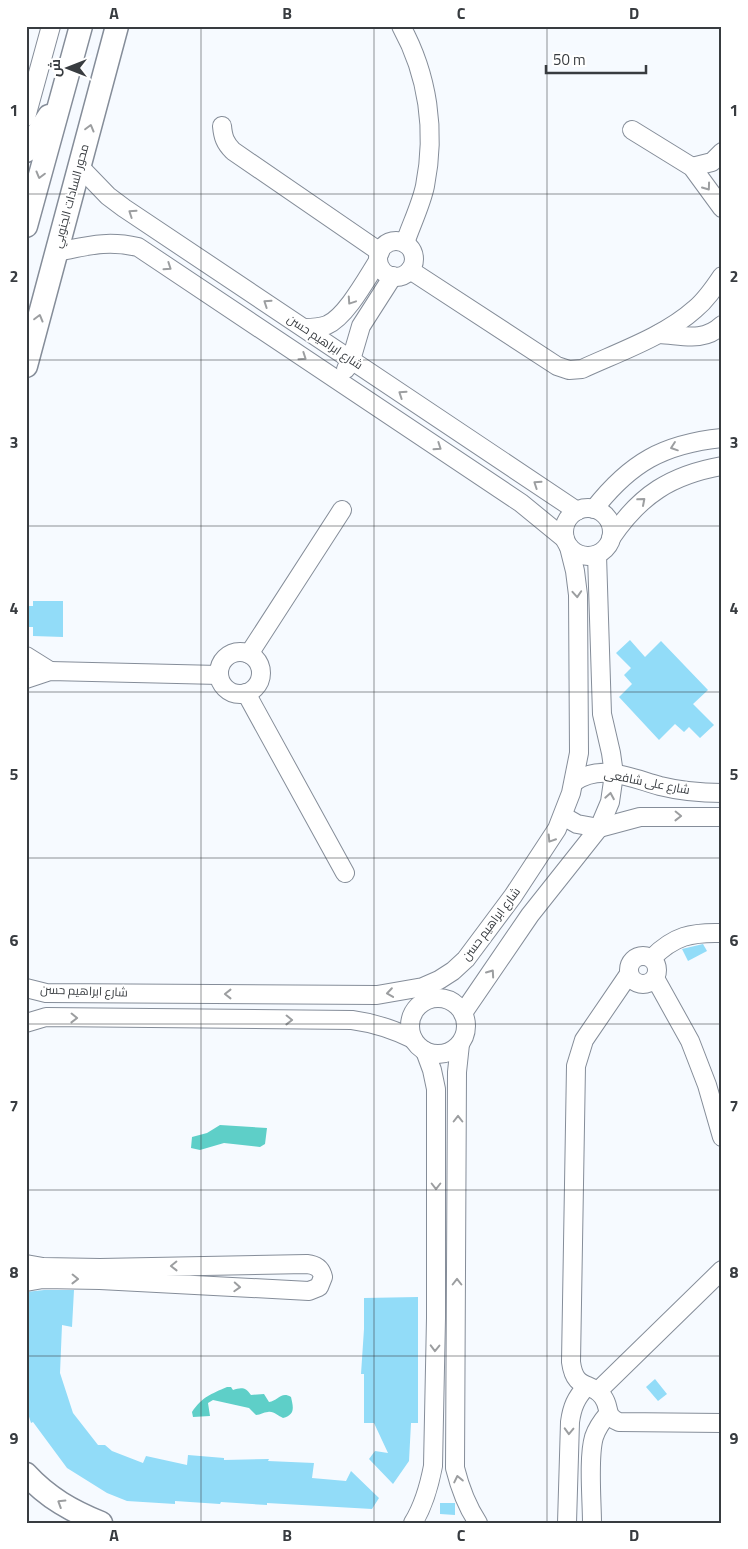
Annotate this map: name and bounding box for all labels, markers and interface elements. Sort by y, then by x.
text: A [109,1,119,25]
text: B [282,1,292,25]
text: C [457,1,466,25]
text: D [629,1,639,25]
north arrow [42,42,92,92]
scale bar [546,42,646,74]
text: 50 m [553,48,586,71]
text: ش [44,59,65,77]
text: 1 [10,98,18,122]
text: 1 [730,98,738,122]
one-way arrow [84,124,94,132]
street label: محور السادات الجنوبي [47,142,95,250]
one-way arrow [35,170,46,179]
one-way arrow [701,181,710,191]
one-way arrow [128,210,137,219]
one-way arrow [162,261,172,270]
text: 2 [10,264,18,288]
text: 2 [730,264,738,288]
one-way arrow [348,295,357,305]
one-way arrow [263,300,272,309]
street label: شارع ابراهيم حسن [284,309,367,374]
one-way arrow [33,314,44,323]
one-way arrow [298,350,307,360]
one-way arrow [398,391,407,400]
text: 3 [10,430,18,454]
text: 3 [730,430,738,454]
one-way arrow [432,441,442,450]
one-way arrow [670,442,679,452]
one-way arrow [533,481,543,490]
one-way arrow [636,498,645,507]
one-way arrow [572,591,583,599]
text: 4 [10,596,19,620]
text: 4 [730,596,739,620]
text: 5 [10,762,19,786]
text: 5 [730,762,739,786]
street label: شارع على شافعى [602,764,692,799]
one-way arrow [605,791,615,800]
one-way arrow [674,811,682,822]
one-way arrow [547,833,557,842]
street label: شارع ابراهيم حسن [457,883,525,965]
text: 6 [10,928,19,952]
text: 6 [730,928,739,952]
one-way arrow [485,969,494,978]
street label: شارع ابراهيم حسن [40,979,128,1002]
one-way arrow [386,987,394,998]
one-way arrow [223,989,231,999]
one-way arrow [71,1012,79,1023]
one-way arrow [286,1015,294,1025]
text: 7 [10,1094,18,1118]
text: 7 [730,1094,738,1118]
one-way arrow [453,1115,463,1123]
one-way arrow [431,1182,441,1190]
text: 8 [10,1260,19,1284]
text: 8 [730,1260,739,1284]
one-way arrow [170,1261,178,1271]
one-way arrow [71,1274,79,1285]
one-way arrow [452,1278,462,1286]
one-way arrow [233,1281,241,1292]
one-way arrow [430,1345,440,1353]
text: 9 [10,1426,19,1450]
text: 9 [730,1426,739,1450]
one-way arrow [564,1427,575,1435]
one-way arrow [453,1475,464,1484]
one-way arrow [57,1500,66,1510]
text: A [109,1523,119,1547]
text: B [282,1523,292,1547]
text: C [457,1523,466,1547]
text: D [629,1523,639,1547]

